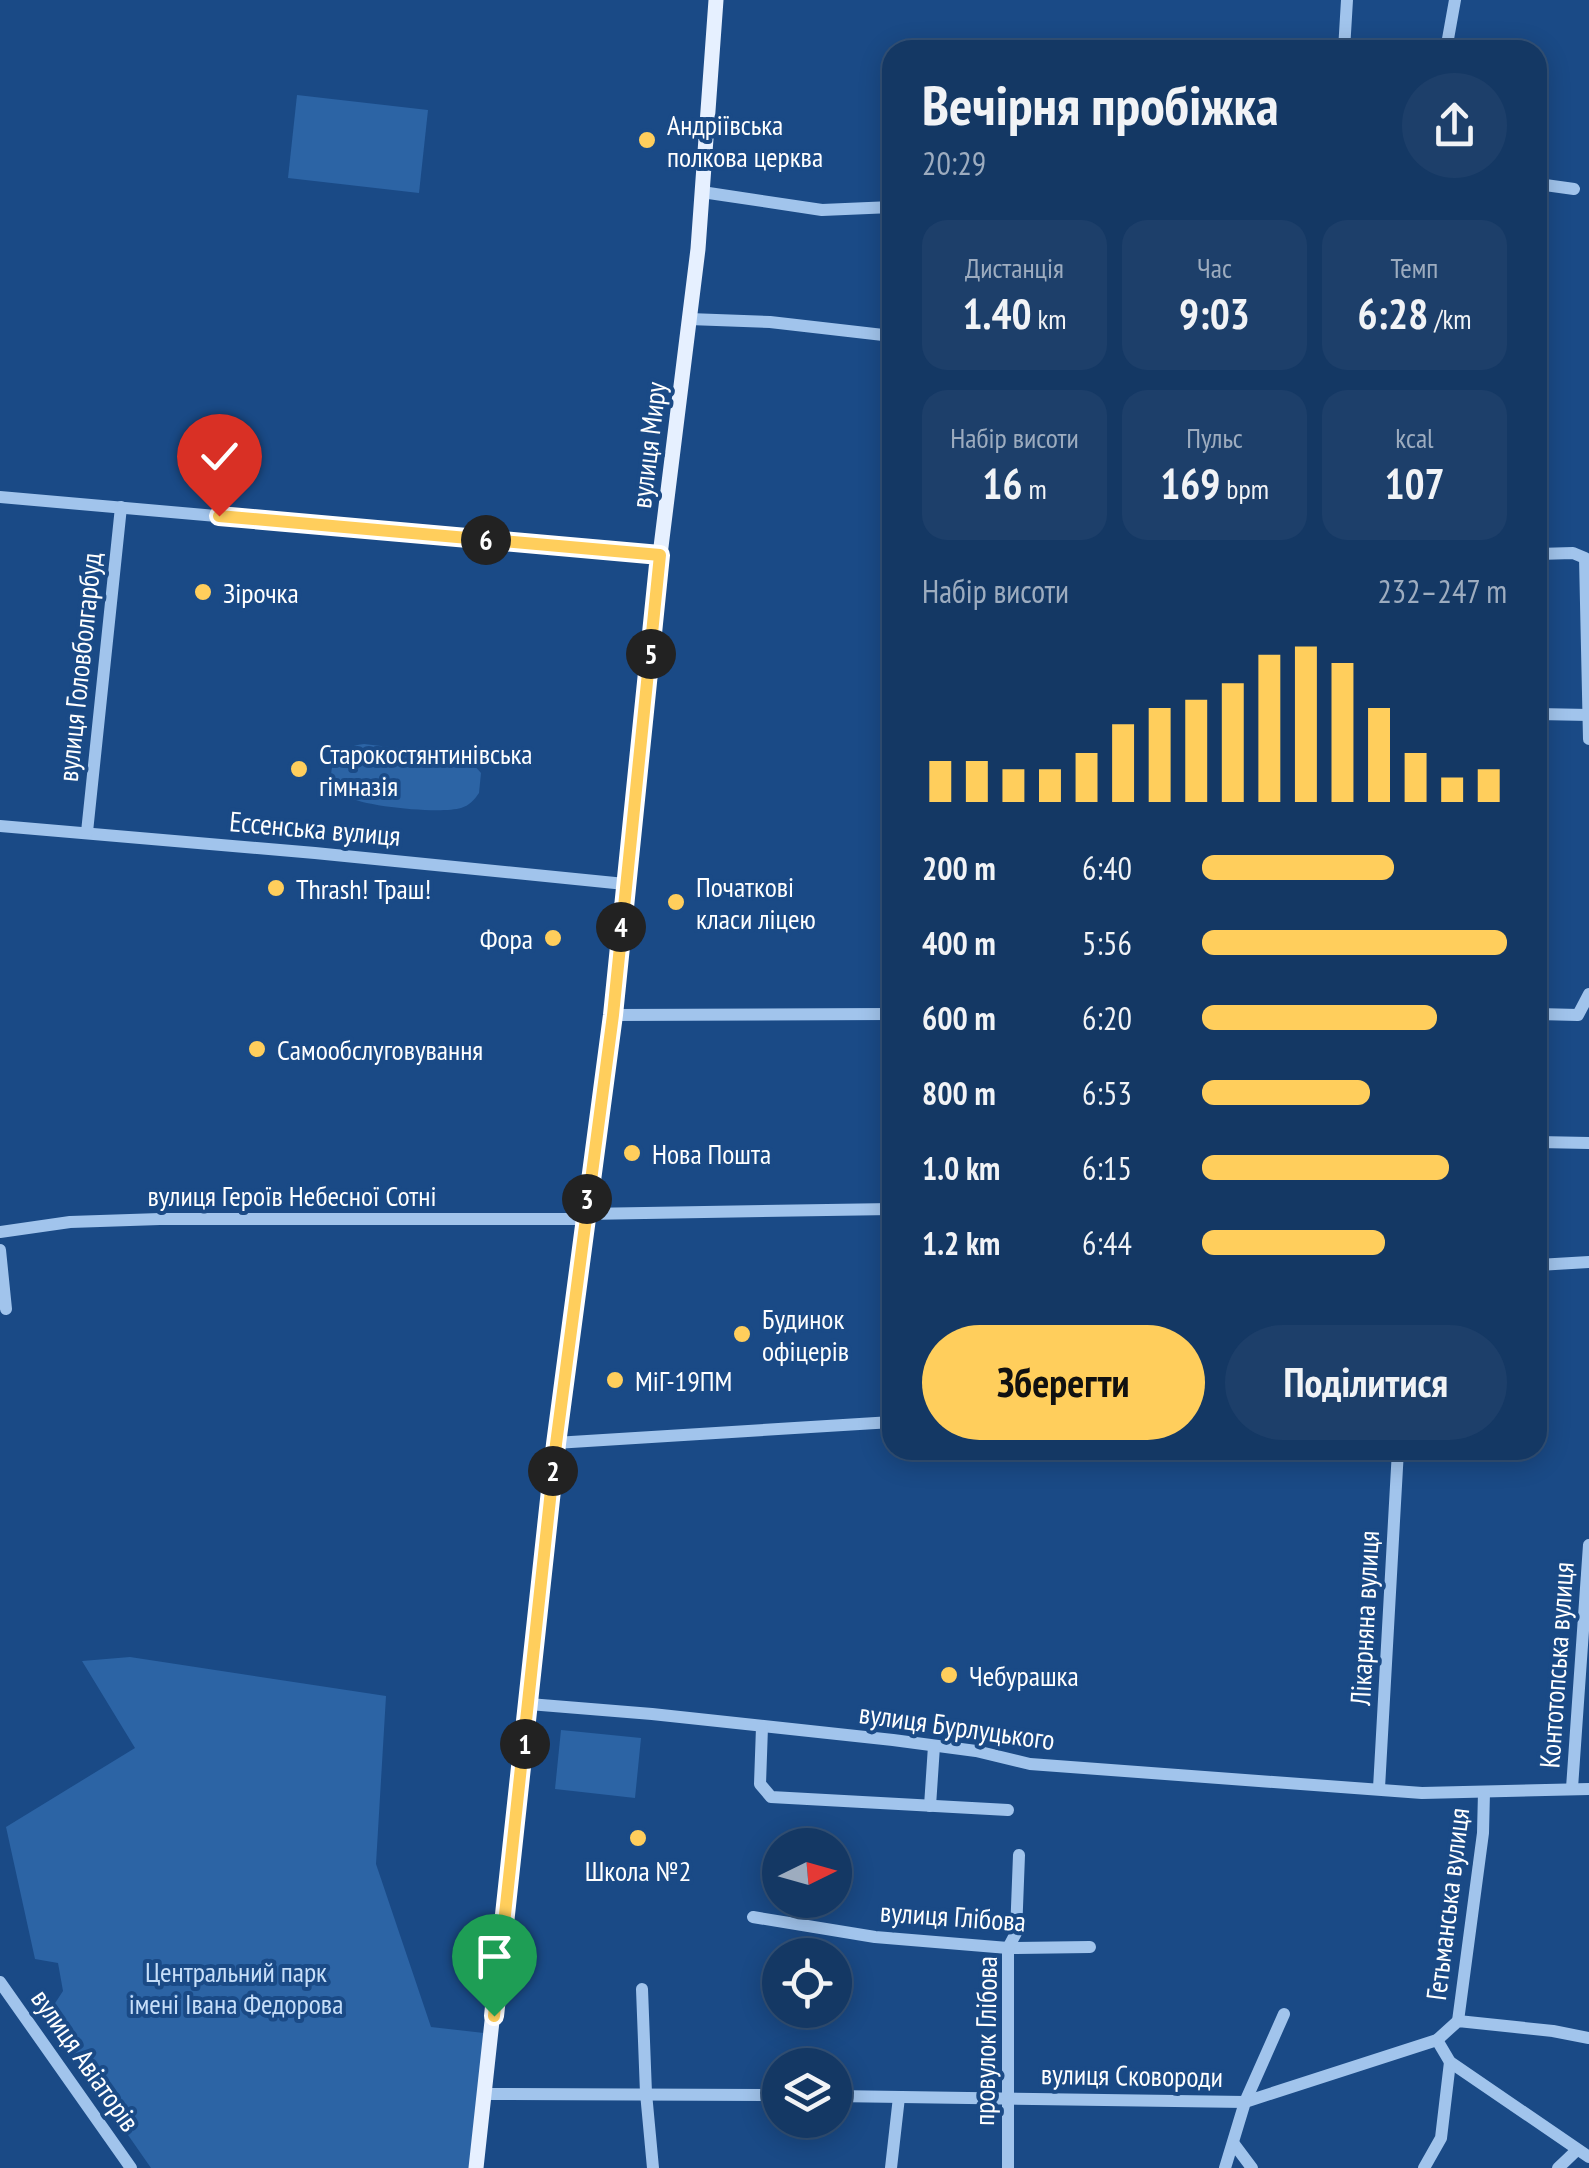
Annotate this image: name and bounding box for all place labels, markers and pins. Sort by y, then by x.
place label: Андріївська полкова церква [667,106,823,175]
marker: Андріївська полкова церква [636,129,658,151]
pin [177,414,262,517]
pin: 6 [461,515,511,565]
place label: Зірочка [223,574,299,611]
marker: Зірочка [192,581,214,603]
pin: 5 [626,629,676,679]
place label: Старокостянтинівська гімназія [319,735,533,804]
marker: Старокостянтинівська гімназія [288,758,310,780]
place label: Початкові класи ліцею [696,868,816,937]
place label: Thrash! Траш! [296,870,431,907]
marker: Thrash! Траш! [265,877,287,899]
marker: Початкові класи ліцею [665,891,687,913]
pin: 4 [596,902,646,952]
place label: Фора [480,920,533,957]
marker: Фора [542,927,564,949]
place label: Самообслуговування [277,1031,483,1068]
marker: Самообслуговування [246,1038,268,1060]
place label: Нова Пошта [652,1135,771,1172]
marker: Нова Пошта [621,1142,643,1164]
pin: 3 [562,1174,612,1224]
place label: Будинок офіцерів [762,1300,849,1369]
marker: Будинок офіцерів [731,1323,753,1345]
place label: МіГ-19ПМ [635,1362,732,1399]
marker: МіГ-19ПМ [604,1369,626,1391]
pin: 2 [528,1446,578,1496]
place label: Чебурашка [969,1657,1079,1694]
marker: Чебурашка [938,1664,960,1686]
pin: 1 [500,1719,550,1769]
marker: Школа №2 [627,1827,649,1849]
place label: Школа №2 [585,1852,691,1889]
pin [452,1914,537,2017]

